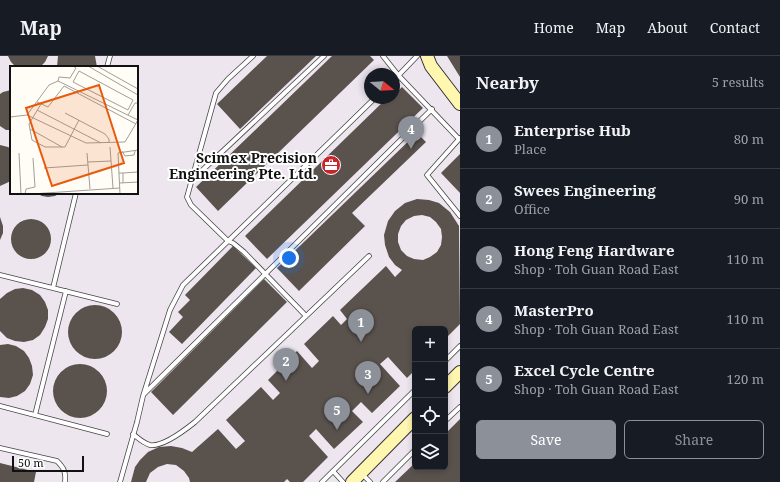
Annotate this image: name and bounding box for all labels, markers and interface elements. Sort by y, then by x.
text: Map [20,15,62,41]
text: Home [534,18,574,37]
text: Map [596,18,625,37]
text: About [647,18,688,37]
text: Contact [710,18,760,37]
inset map [10,66,138,194]
north arrow [364,68,400,104]
text: Nearby [476,71,539,94]
text: 5 results [712,73,764,91]
pin: 4 [398,116,424,149]
text: Enterprise Hub [514,120,631,140]
text: 1 [485,130,493,148]
text: 80 m [734,130,764,148]
text: Place [514,140,547,158]
place label: Scimex Precision Engineering Pte. Ltd. [169,148,317,183]
office icon: Scimex Precision Engineering Pte. Ltd. [320,154,342,176]
text: Swees Engineering [514,180,656,200]
text: 2 [485,190,493,208]
text: 90 m [734,190,764,208]
text: Office [514,200,550,218]
text: Hong Feng Hardware [514,240,675,260]
your location [279,248,299,268]
text: 3 [485,250,493,268]
text: 110 m [727,250,764,268]
text: Shop · Toh Guan Road East [514,260,678,278]
text: MasterPro [514,300,594,320]
pin: 1 [348,309,374,342]
text: 4 [485,310,493,328]
text: 110 m [727,310,764,328]
text: Shop · Toh Guan Road East [514,320,678,338]
map controls [412,326,448,470]
button: + [412,326,448,362]
pin: 2 [273,348,299,381]
text: Excel Cycle Centre [514,360,655,380]
pin: 3 [355,361,381,394]
button: − [412,362,448,398]
text: 5 [485,370,493,388]
text: 120 m [727,370,764,388]
text: Shop · Toh Guan Road East [514,380,678,398]
pin: 5 [324,397,350,430]
button: locate [412,398,448,434]
button: Save [476,420,616,459]
button: Share [624,420,764,459]
button: layers [412,434,448,470]
scale bar [12,454,84,473]
text: 50 m [18,455,44,470]

